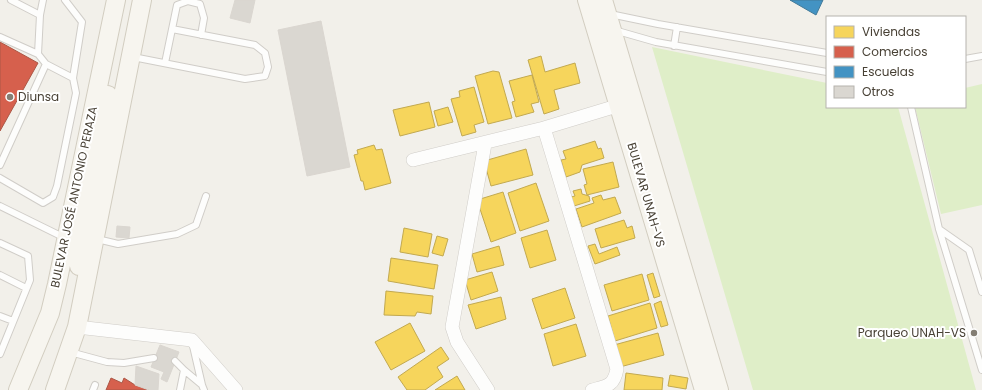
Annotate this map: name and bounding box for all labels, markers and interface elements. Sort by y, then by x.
legend [826,16,966,108]
text: Viviendas [862,23,920,40]
text: Comercios [862,43,927,60]
text: Escuelas [862,63,914,80]
text: Otros [862,83,894,100]
place label: Diunsa [18,88,59,105]
marker: Diunsa [5,92,15,102]
street label: BULEVAR JOSÉ ANTONIO PERAZA [46,105,101,289]
street label: BULEVAR UNAH-VS [623,141,670,249]
place label: Parqueo UNAH-VS [858,324,966,341]
marker: Parqueo UNAH-VS [969,328,979,338]

